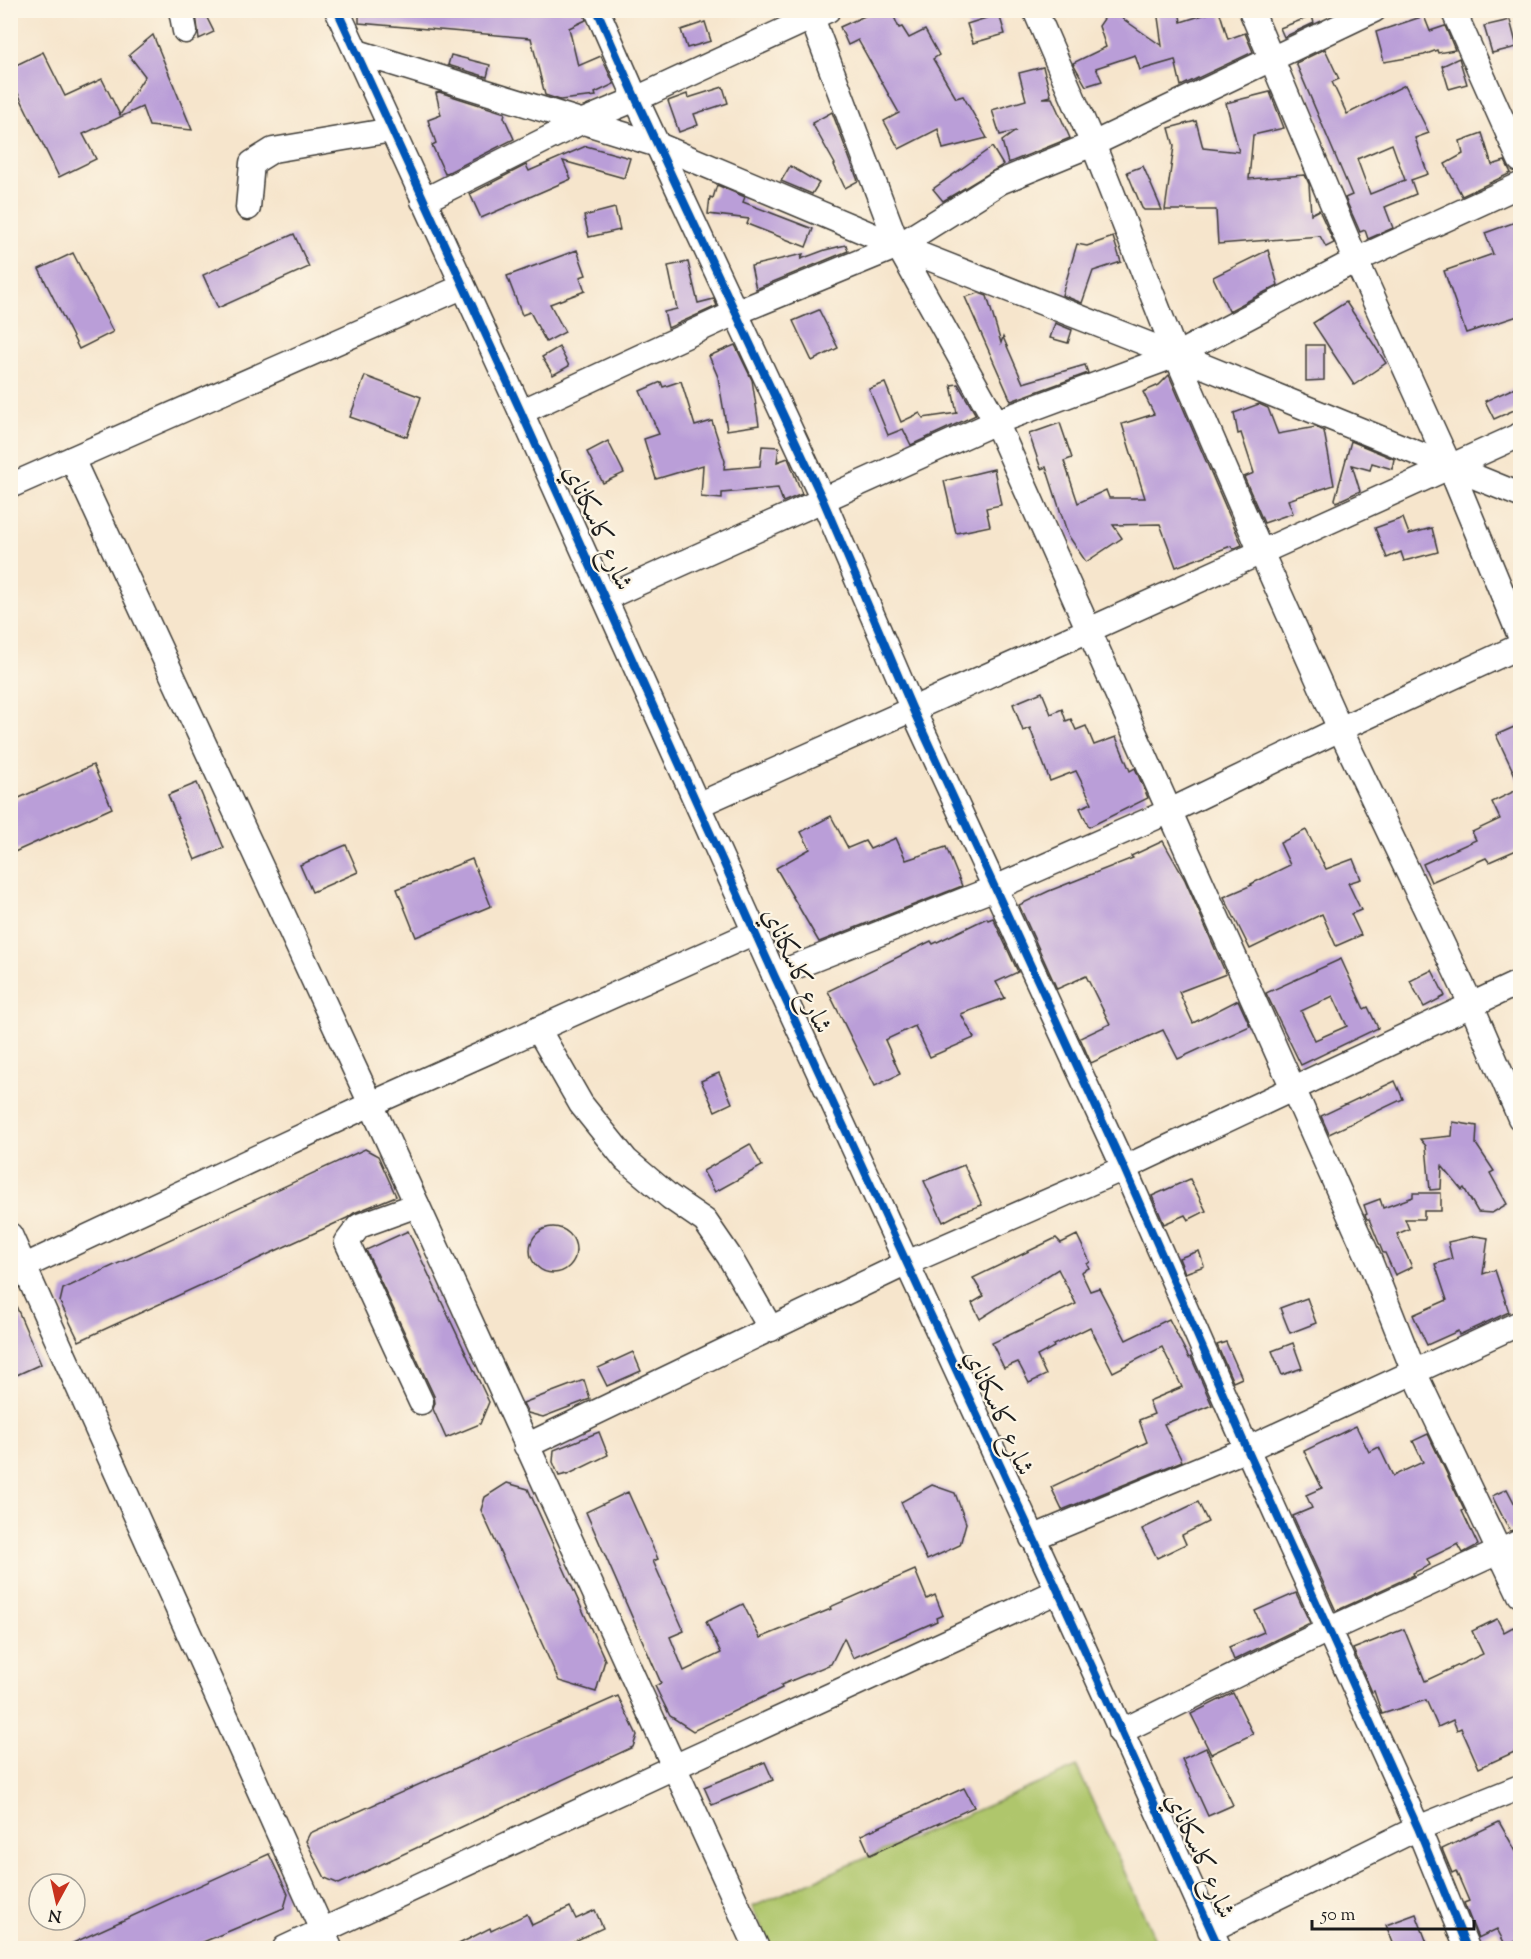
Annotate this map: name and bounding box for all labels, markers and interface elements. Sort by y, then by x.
street label: شارع كاسكاناي [552,459,641,598]
street label: شارع كاسكاناي [751,902,840,1041]
street label: شارع كاسكاناي [953,1344,1042,1483]
street label: شارع كاسكاناي [1154,1787,1243,1926]
north arrow [27,1872,87,1932]
scale bar [1312,1893,1474,1931]
text: N [47,1902,63,1927]
text: 50 m [1320,1903,1356,1929]

